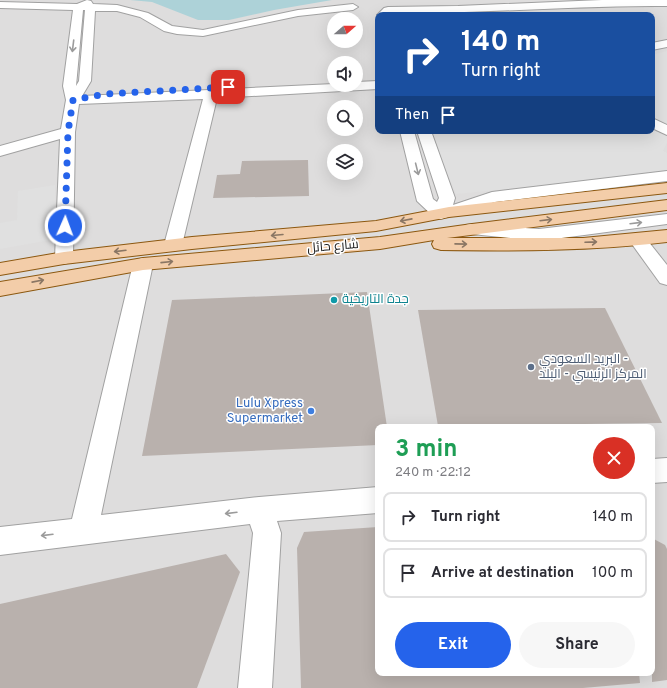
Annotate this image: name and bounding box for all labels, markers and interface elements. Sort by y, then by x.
north arrow [327,12,363,48]
map controls [327,12,363,180]
text: 140 m [461,25,540,61]
icon: right [395,28,447,80]
one-way arrow [70,39,77,52]
button: sound [327,56,363,92]
text: Turn right [461,60,541,83]
pin [211,70,245,104]
icon: arrive [217,76,239,98]
button: search [327,100,363,136]
icon: arrive [437,104,459,126]
text: Then [395,106,429,125]
button: layers [327,144,363,180]
one-way arrow [413,162,421,175]
position arrow [44,205,86,247]
one-way arrow [539,216,552,224]
one-way arrow [400,217,413,225]
one-way arrow [629,219,642,227]
one-way arrow [271,231,284,239]
street label: شارع حائل [306,237,360,257]
one-way arrow [584,238,597,246]
one-way arrow [454,240,467,248]
one-way arrow [114,248,127,255]
one-way arrow [160,258,173,265]
one-way arrow [31,277,44,285]
place label: جدة التاريخية [342,292,409,308]
marker: جدة التاريخية [329,295,339,305]
place label: البريد السعودي - المركز الرئيسي - البلد [539,352,647,384]
marker: البريد السعودي - المركز الرئيسي - البلد [526,362,536,372]
place label: Lulu Xpress Supermarket [227,396,303,427]
marker: Lulu Xpress Supermarket [306,406,316,416]
text: 3 min [395,435,457,465]
button: close [593,437,635,479]
text: 240 m · 22:12 [395,465,471,481]
icon: right [397,506,419,528]
text: Turn right [431,508,500,527]
text: 140 m [593,508,633,527]
one-way arrow [225,509,238,517]
one-way arrow [41,531,54,539]
icon: arrive [397,562,419,584]
text: Arrive at destination [431,564,574,583]
text: 100 m [592,564,633,583]
button: Exit [395,622,511,668]
button: Share [519,622,635,668]

